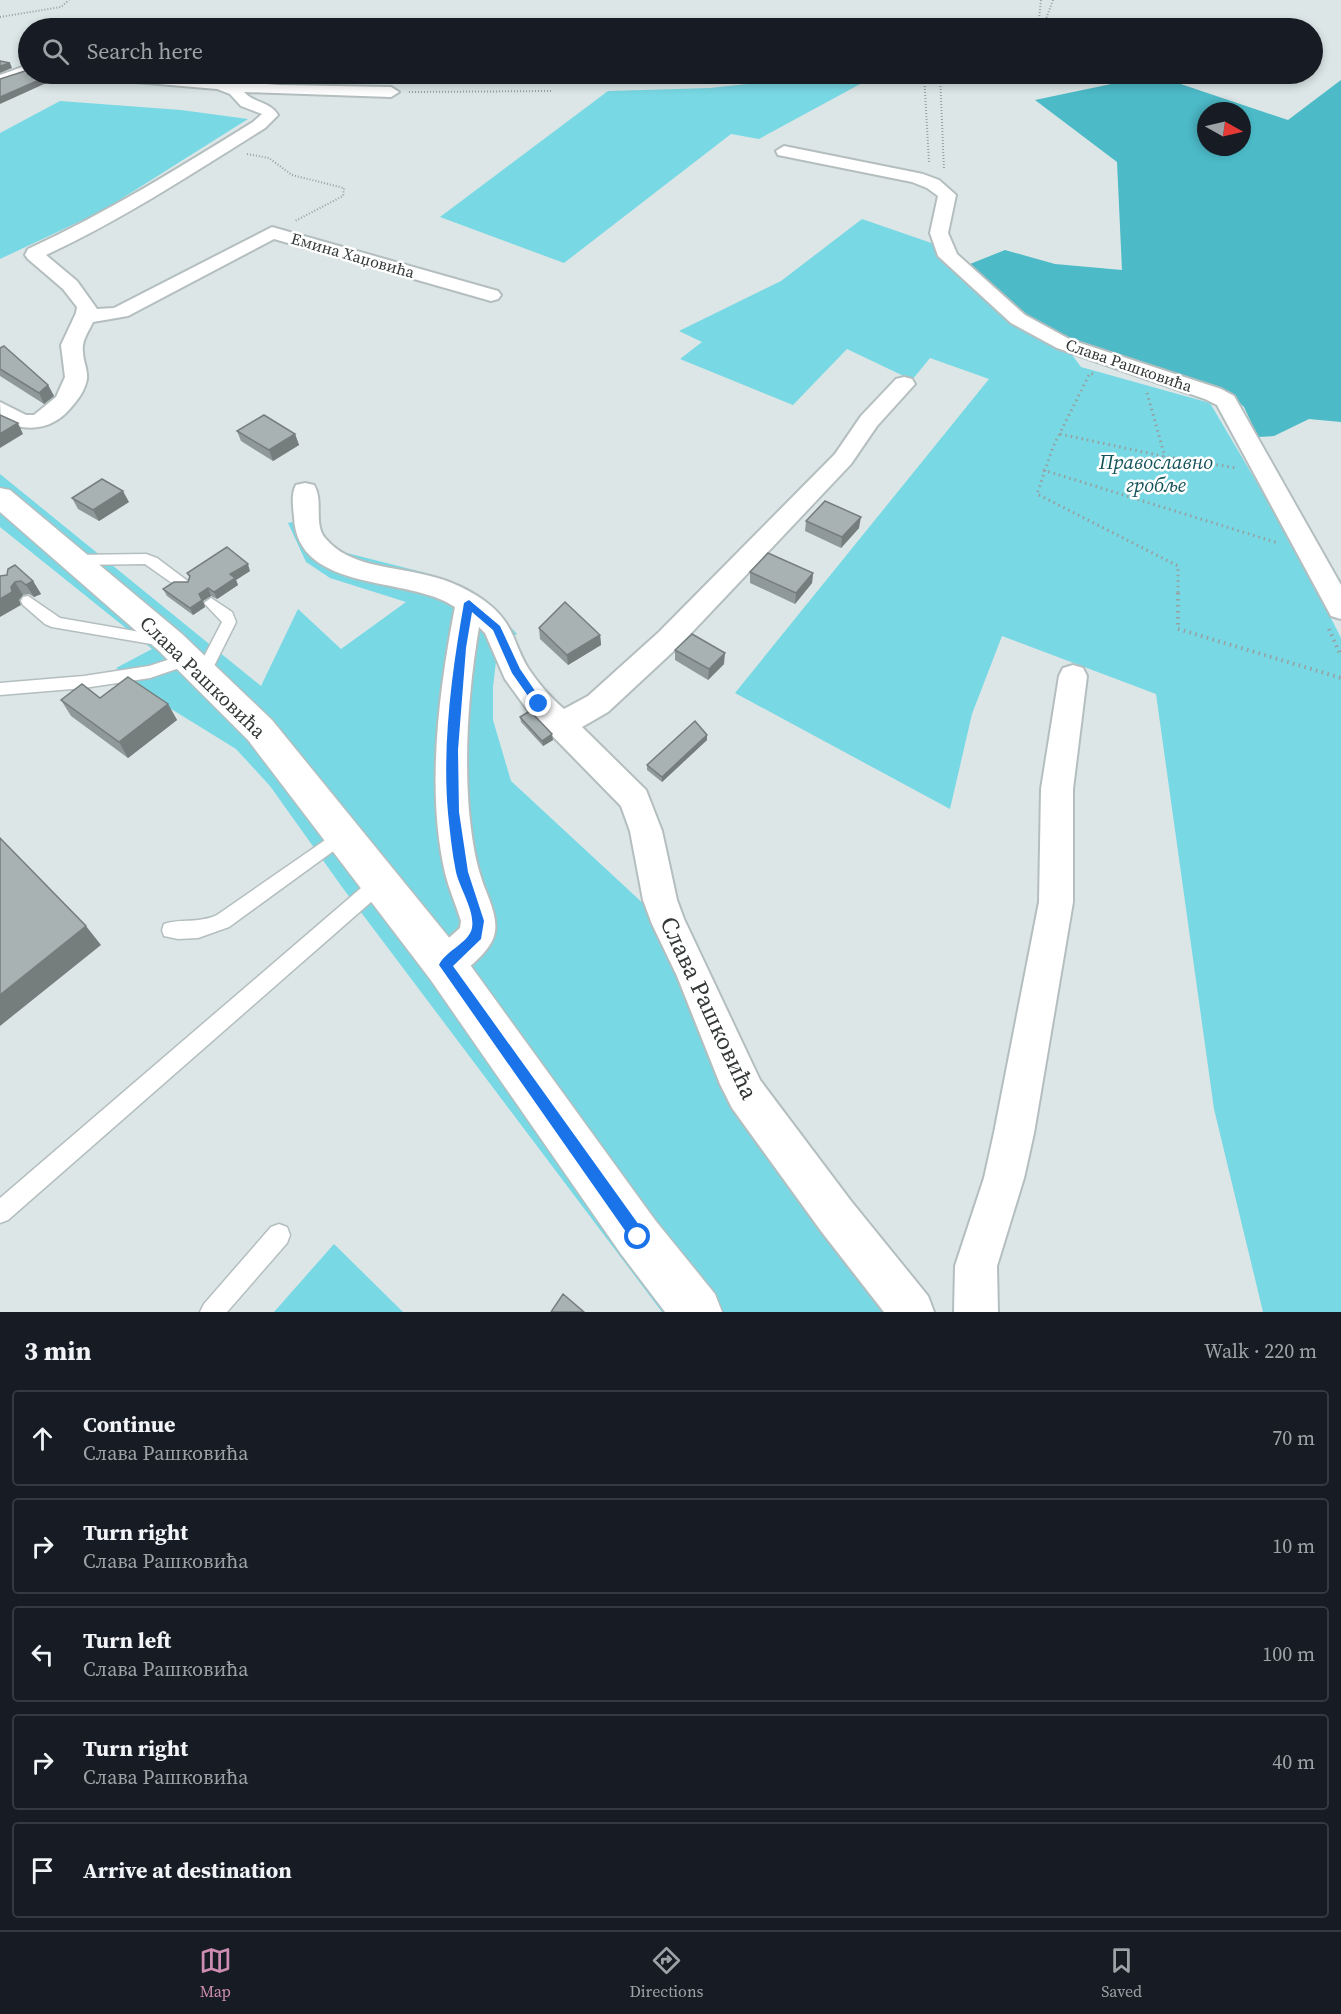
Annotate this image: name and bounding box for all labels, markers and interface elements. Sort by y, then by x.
search box [18,18,1323,84]
icon: search [39,35,72,68]
text: Search here [87,36,203,66]
north arrow [1197,102,1251,156]
street label: Емина Хаџовића [289,227,418,283]
street label: Слава Рашковића [1063,333,1196,397]
park label: Православно гробље [1098,448,1213,499]
street label: Слава Рашковића [134,609,273,745]
route end [525,690,551,716]
street label: Слава Рашковића [653,911,767,1105]
route start [624,1223,650,1249]
text: 3 min [24,1333,91,1369]
text: Walk · 220 m [1204,1337,1317,1365]
text: Continue [83,1409,176,1439]
icon: ahead [26,1422,59,1455]
text: 70 m [1272,1424,1315,1452]
text: Слава Рашковића [83,1439,248,1467]
text: Turn right [83,1517,188,1547]
icon: right [26,1530,59,1563]
text: 10 m [1272,1532,1315,1560]
text: Слава Рашковића [83,1547,248,1575]
text: Turn left [83,1625,171,1655]
icon: left [26,1638,59,1671]
text: 100 m [1262,1640,1315,1668]
text: Слава Рашковића [83,1655,248,1683]
text: Turn right [83,1733,188,1763]
icon: right [26,1746,59,1779]
text: 40 m [1272,1748,1315,1776]
text: Слава Рашковића [83,1763,248,1791]
icon: arrive [26,1854,59,1887]
text: Arrive at destination [83,1855,292,1885]
tab: Map [199,1944,232,2002]
tab: Directions [629,1944,704,2002]
tab: Saved [1101,1944,1142,2002]

